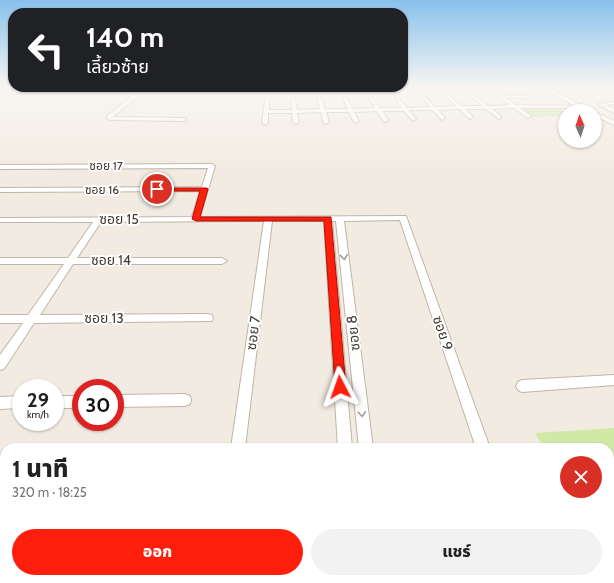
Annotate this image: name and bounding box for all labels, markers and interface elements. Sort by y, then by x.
text: 140 m [86,20,164,54]
icon: left [20,24,72,76]
text: เลี้ยวซ้าย [86,56,149,78]
north arrow [558,104,602,148]
map controls [558,104,602,148]
street label: ซอย 17 [89,158,123,173]
pin [140,172,174,206]
icon: arrive [146,178,168,200]
street label: ซอย 16 [85,182,119,197]
street label: ซอย 15 [99,210,139,228]
street label: ซอย 14 [91,251,131,269]
one-way arrow [340,254,349,260]
street label: ซอย 13 [84,309,124,327]
street label: ซอย 9 [429,313,457,353]
street label: ซอย 8 [342,314,364,352]
street label: ซอย 7 [242,315,264,351]
position arrow [319,366,361,408]
speed limit sign: 30 [72,379,124,431]
text: 29 [27,388,49,412]
text: km/h [27,408,49,421]
one-way arrow [357,411,366,417]
text: 1 นาที [12,454,68,483]
button: close [560,456,602,498]
text: 320 m · 18:25 [12,484,87,500]
button: ออก [12,529,303,575]
button: แชร์ [311,529,602,575]

